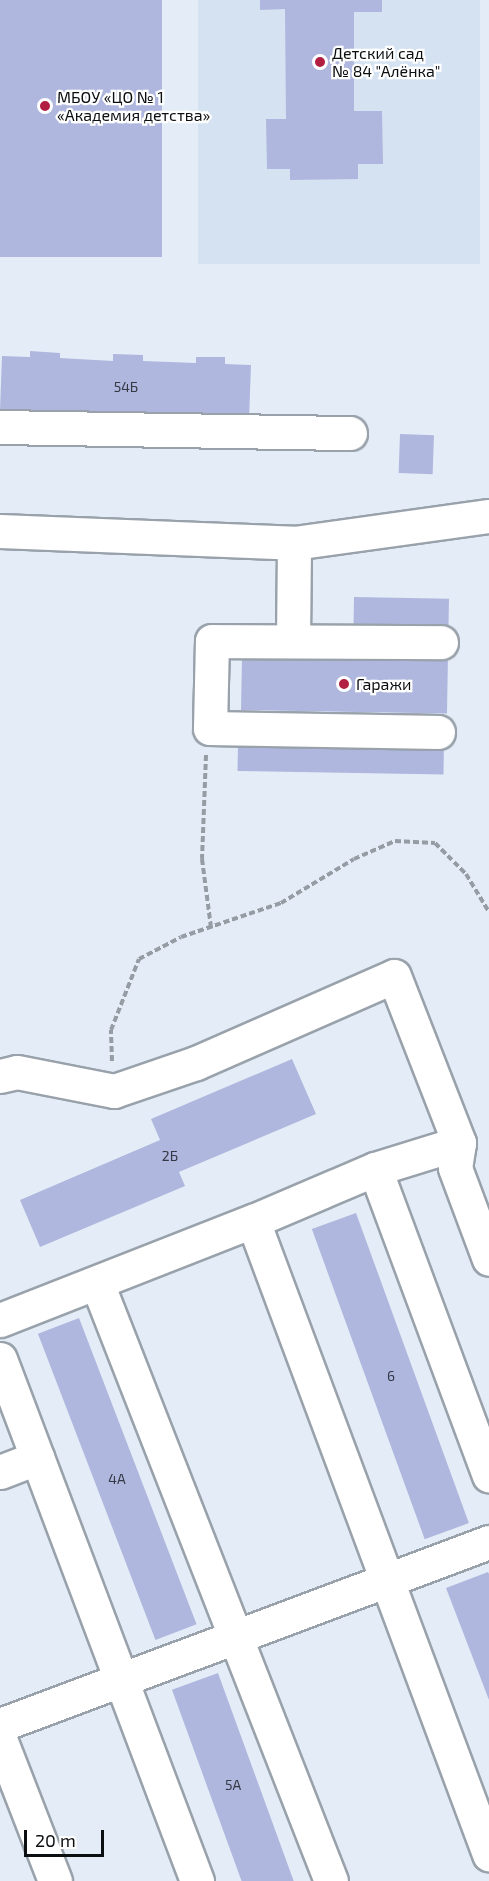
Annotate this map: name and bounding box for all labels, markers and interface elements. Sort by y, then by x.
place label: Детский сад № 84 "Алёнка" [332,43,441,81]
marker: Детский сад № 84 "Алёнка" [313,55,327,69]
place label: МБОУ «ЦО № 1 «Академия детства» [57,87,210,125]
marker: МБОУ «ЦО № 1 «Академия детства» [38,99,52,113]
house number: 54Б [114,379,138,395]
place label: Гаражи [356,674,411,694]
marker: Гаражи [337,677,351,691]
house number: 2Б [162,1148,178,1164]
house number: 6 [387,1368,395,1384]
house number: 4А [108,1471,126,1487]
house number: 5А [225,1777,241,1793]
scale bar [27,1818,106,1856]
text: 20 m [35,1829,76,1851]

